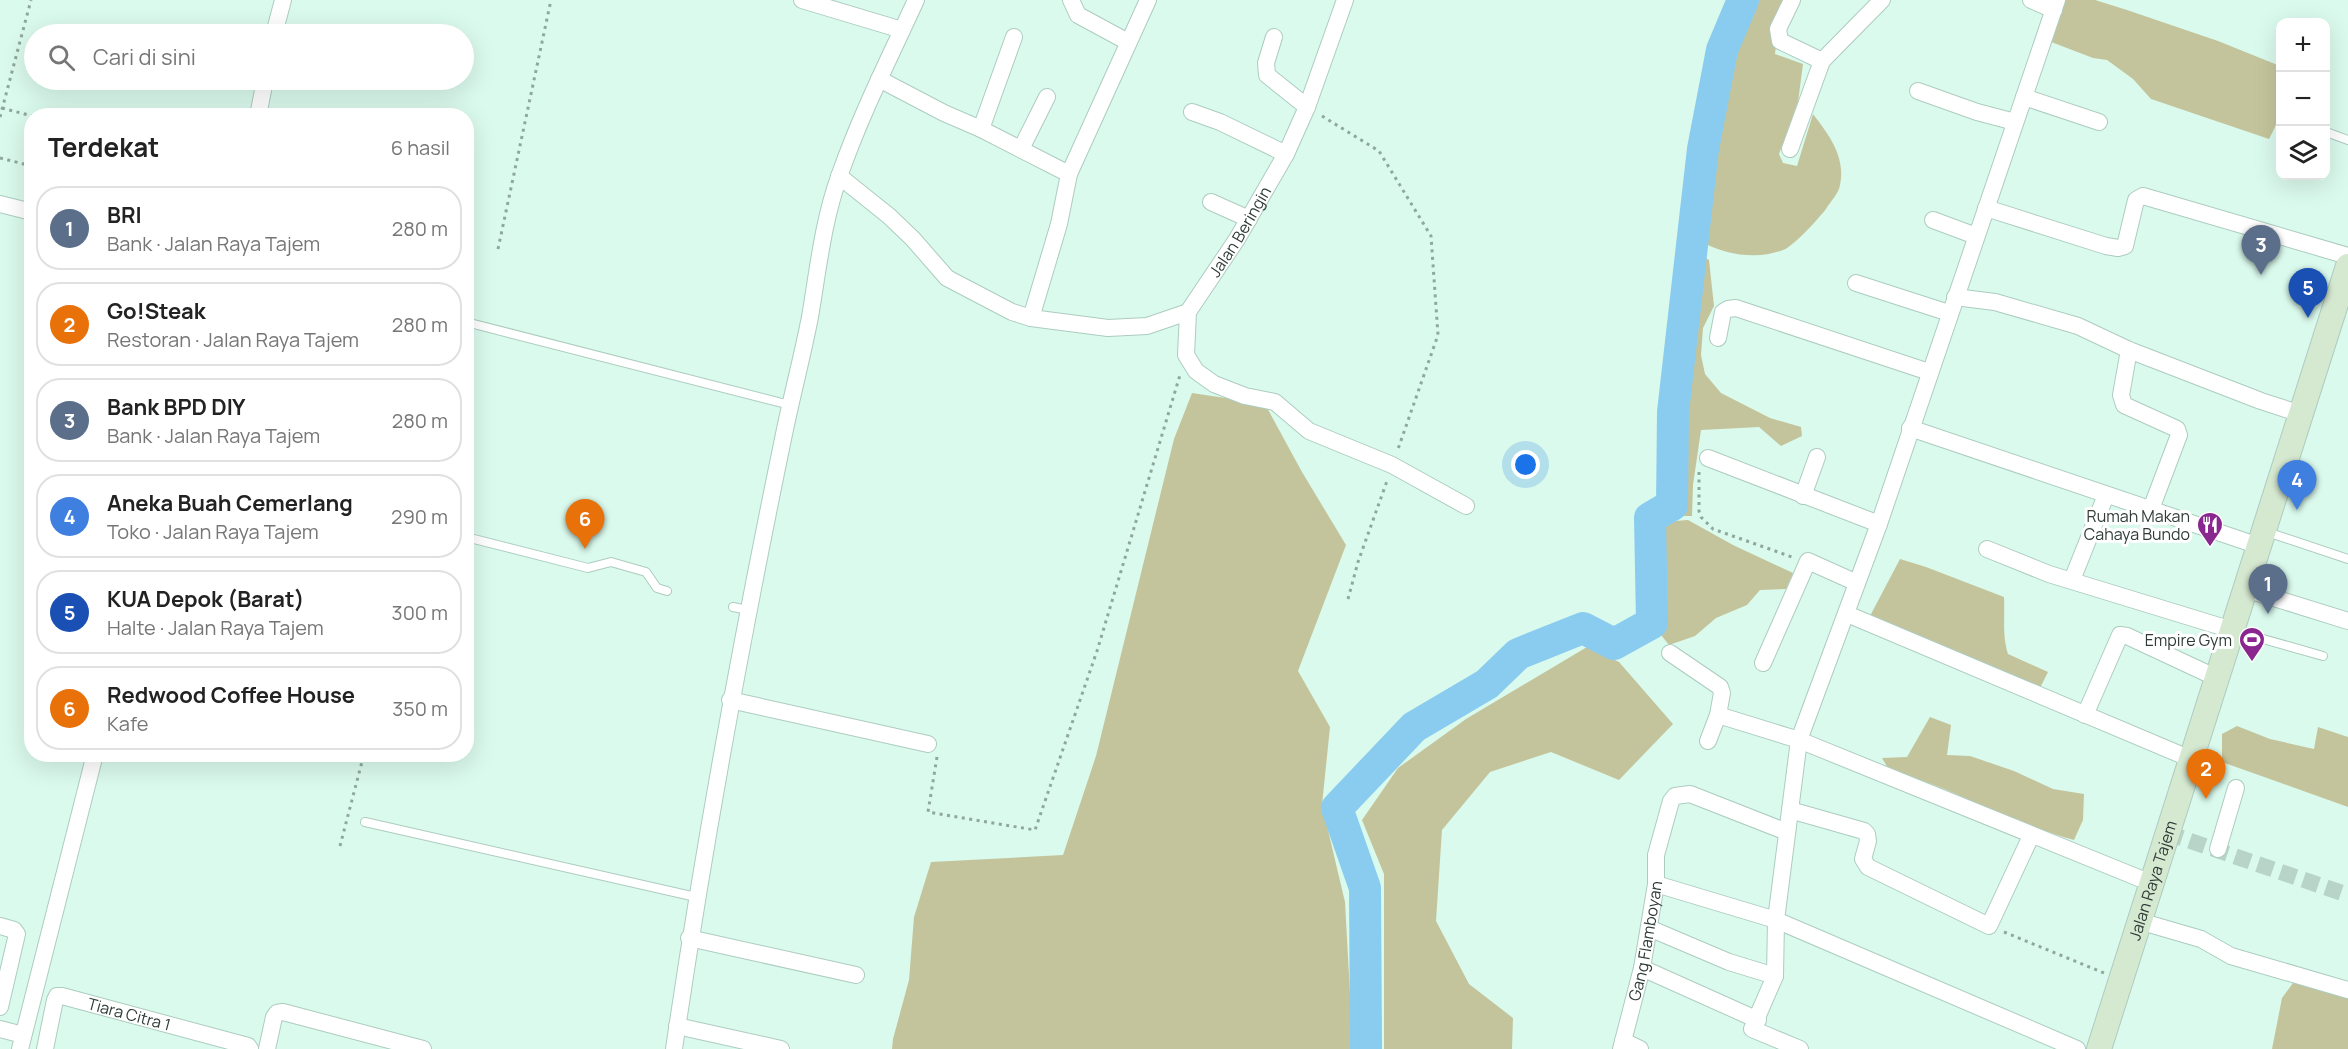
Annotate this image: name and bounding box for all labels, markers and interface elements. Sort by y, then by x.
map controls [2276,18,2330,180]
button: + [2276,18,2330,72]
search box [24,24,474,90]
icon: search [45,41,78,74]
text: Cari di sini [93,42,196,72]
button: − [2276,72,2330,126]
button: layers [2276,126,2330,180]
text: Terdekat [48,129,159,165]
text: 6 hasil [391,134,450,161]
street label: Jalan Beringin [1204,182,1276,281]
text: BRI [107,200,142,230]
text: 1 [65,215,74,242]
text: 280 m [392,215,448,242]
pin: 3 [2242,226,2280,275]
text: Bank · Jalan Raya Tajem [107,230,320,257]
pin: 5 [2288,268,2328,318]
text: Go!Steak [107,296,206,326]
text: 2 [64,311,75,338]
text: 280 m [392,311,448,338]
text: Restoran · Jalan Raya Tajem [107,326,359,353]
text: Bank BPD DIY [107,392,245,422]
text: 3 [64,407,75,434]
text: 280 m [392,407,448,434]
text: Bank · Jalan Raya Tajem [107,422,320,449]
your location [1511,450,1540,479]
pin: 4 [2278,460,2316,510]
text: Aneka Buah Cemerlang [107,488,353,518]
pin: 6 [566,500,604,549]
text: 4 [63,503,76,530]
text: 290 m [391,503,448,530]
place label: Rumah Makan Cahaya Bundo [2084,505,2190,545]
restaurant icon: Rumah Makan Cahaya Bundo [2195,510,2225,548]
text: Toko · Jalan Raya Tajem [107,518,319,545]
pin: 1 [2248,564,2288,614]
text: KUA Depok (Barat) [107,584,304,614]
text: 5 [64,599,75,626]
text: 300 m [392,599,448,626]
text: Halte · Jalan Raya Tajem [107,614,324,641]
sports icon: Empire Gym [2237,625,2267,663]
place label: Empire Gym [2145,629,2232,651]
text: Redwood Coffee House [107,680,355,710]
text: 6 [63,695,76,722]
text: 350 m [392,695,448,722]
text: Kafe [107,710,148,737]
pin: 2 [2186,750,2226,799]
street label: Jalan Raya Tajem [2123,818,2182,943]
street label: Gang Flamboyan [1623,879,1667,1003]
street label: Tiara Citra 1 [85,992,173,1036]

